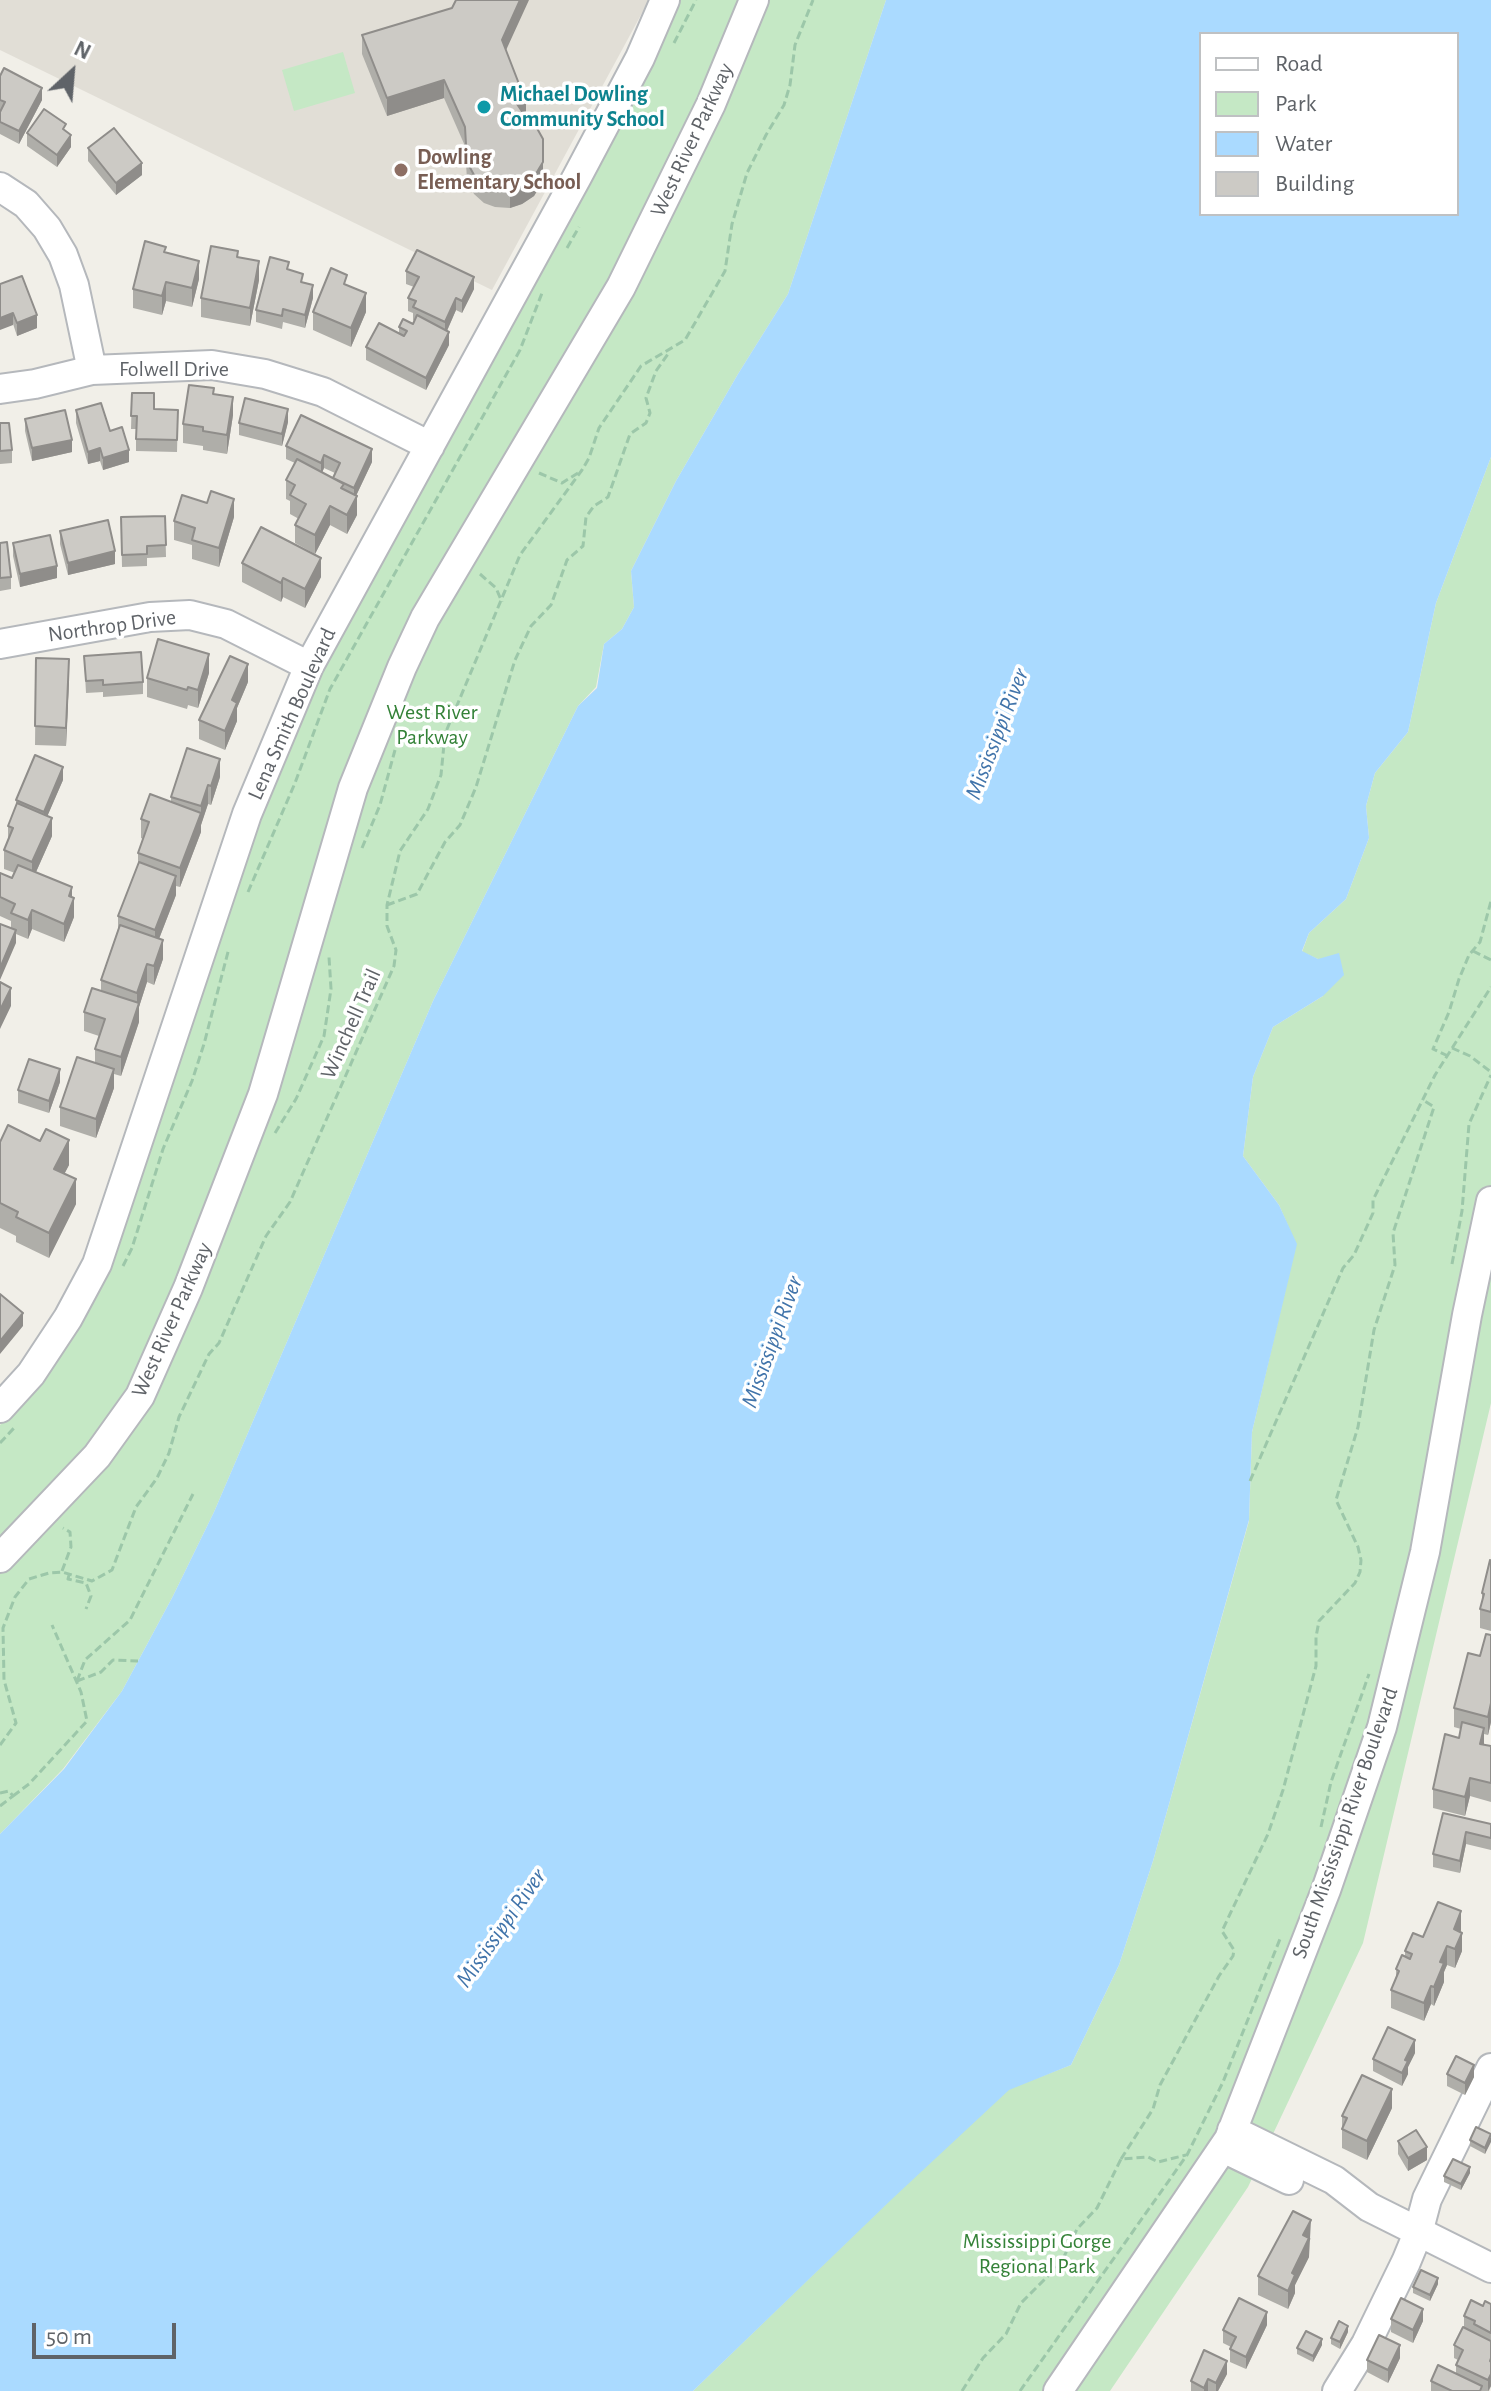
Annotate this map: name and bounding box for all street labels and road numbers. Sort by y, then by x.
street label: West River Parkway [645,59,739,221]
street label: Folwell Drive [119,356,229,382]
street label: Northrop Drive [46,604,178,648]
street label: Lena Smith Boulevard [242,624,342,804]
street label: Winchell Trail [315,965,387,1083]
street label: West River Parkway [126,1238,218,1402]
street label: South Mississippi River Boulevard [1286,1684,1404,1962]

